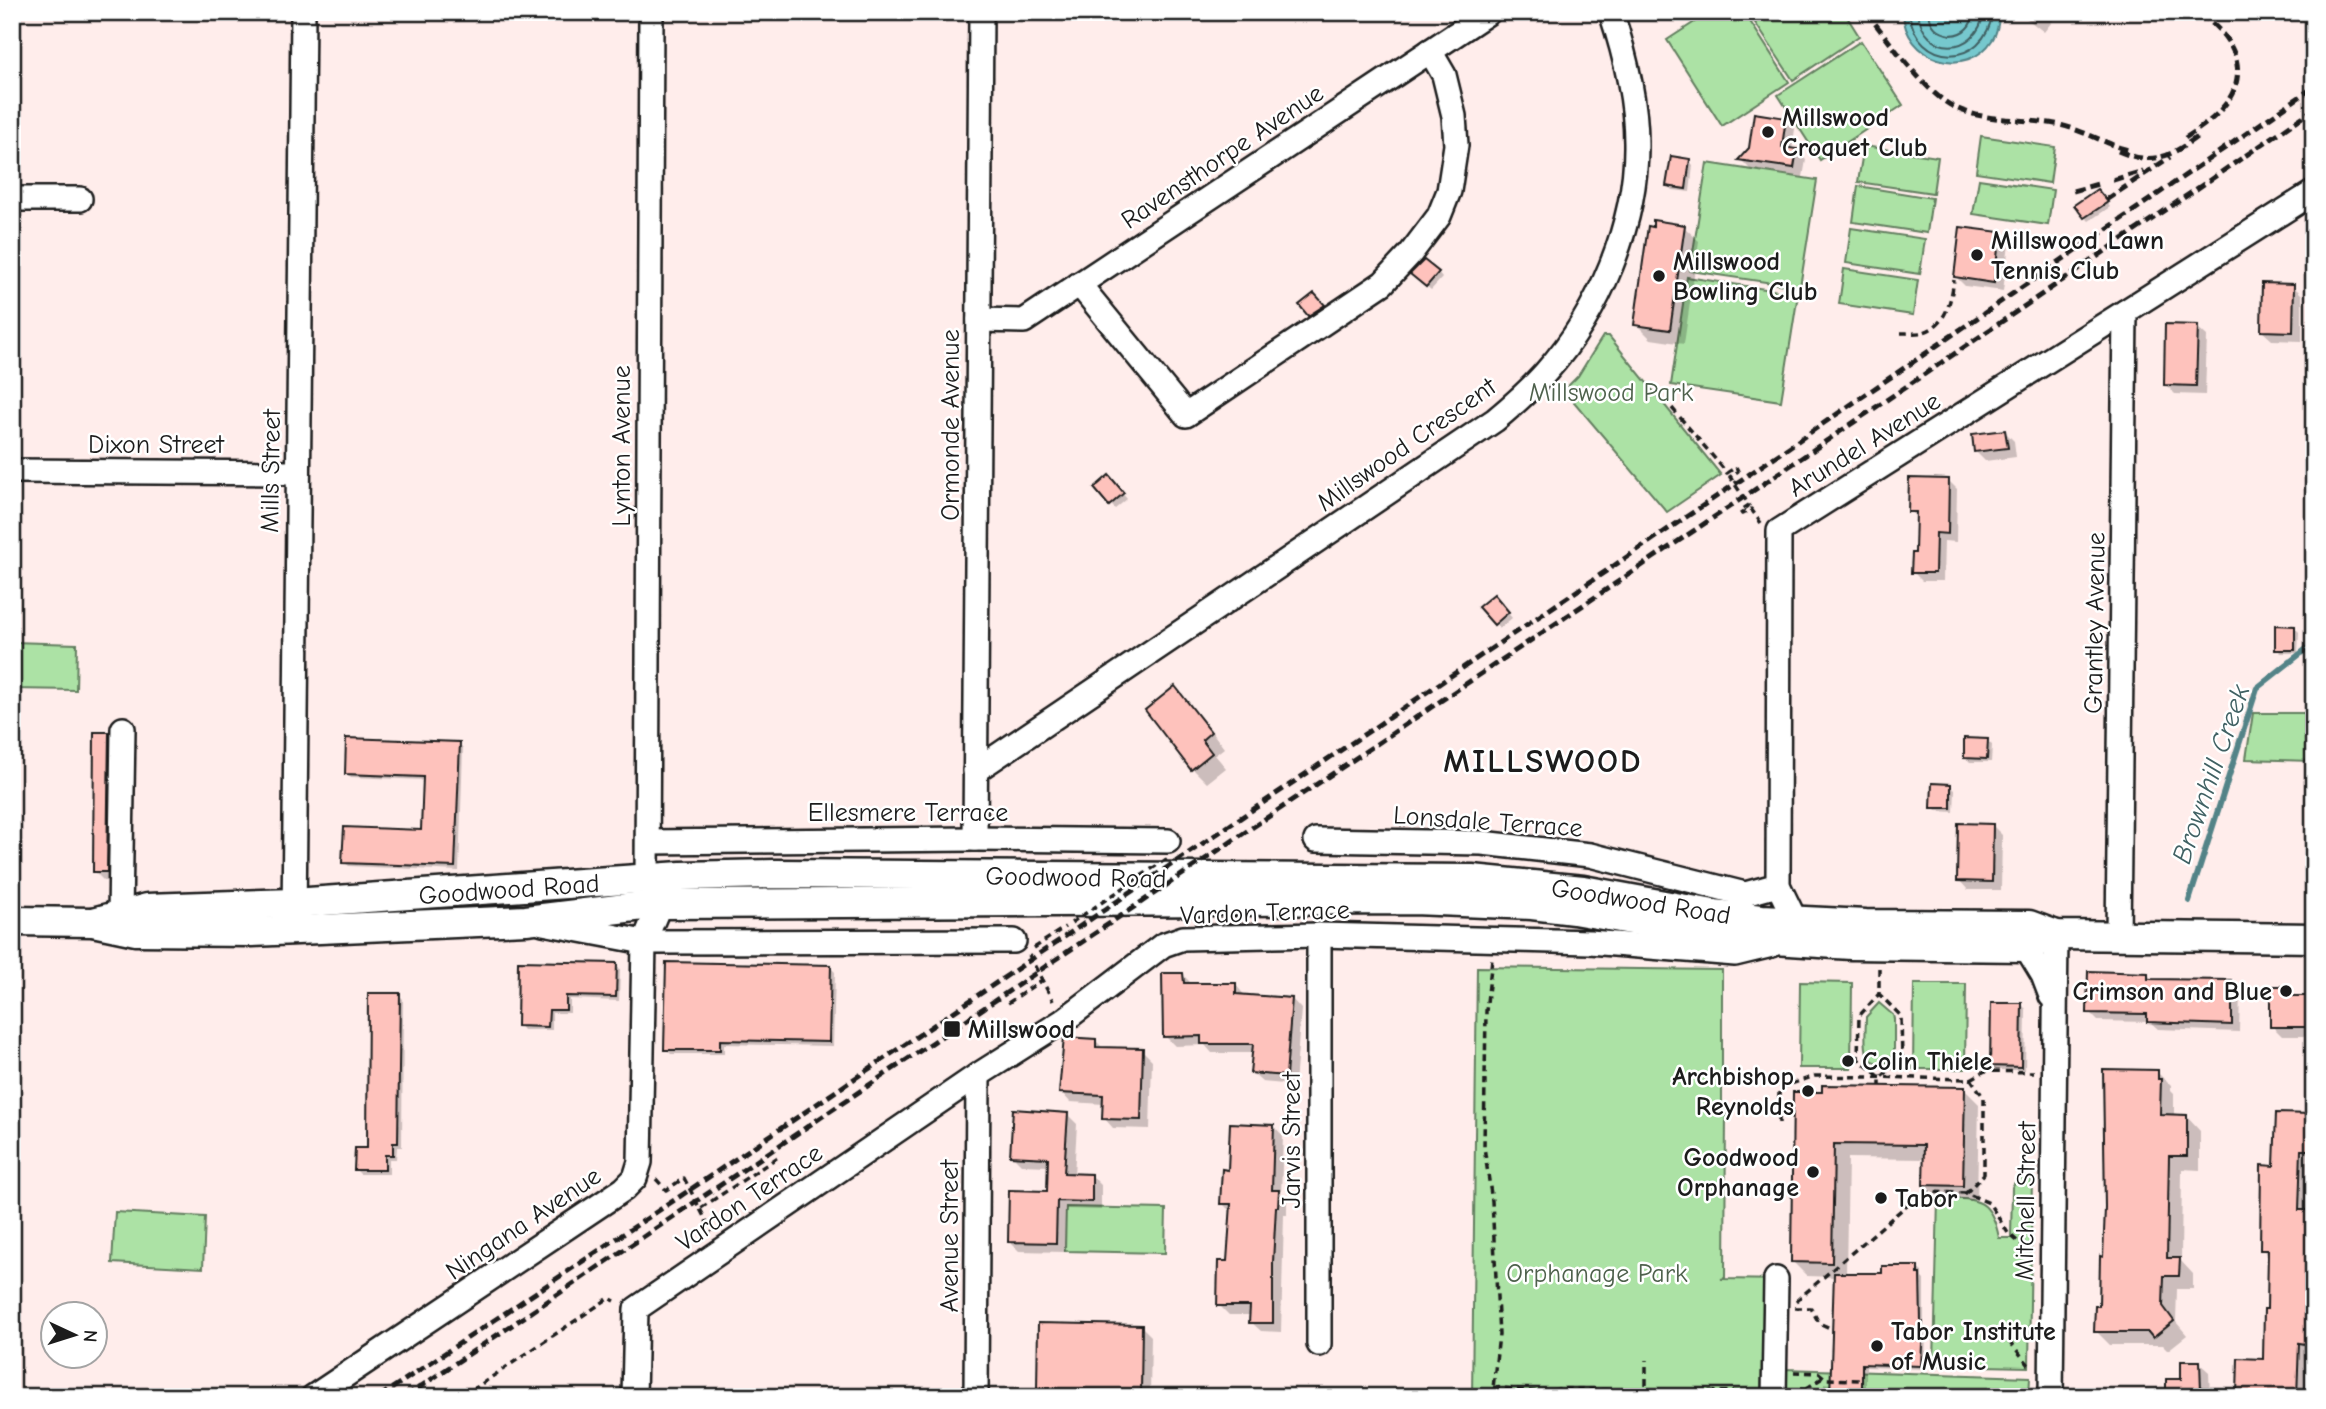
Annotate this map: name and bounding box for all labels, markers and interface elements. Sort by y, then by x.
street label: Ravensthorpe Avenue [1116,78,1329,236]
place label: Millswood Croquet Club [1782,103,1927,163]
marker: Millswood Croquet Club [1760,124,1776,140]
place label: Millswood Lawn Tennis Club [1991,226,2164,286]
place label: Millswood Bowling Club [1673,247,1817,307]
marker: Millswood Lawn Tennis Club [1969,247,1985,263]
marker: Millswood Bowling Club [1651,268,1667,284]
street label: Ormonde Avenue [936,329,966,521]
street label: Lynton Avenue [607,365,637,527]
street label: Millswood Crescent [1311,371,1503,518]
park label: Millswood Park [1529,378,1694,408]
street label: Arundel Avenue [1783,386,1946,504]
street label: Mills Street [255,407,287,533]
street label: Dixon Street [88,430,226,460]
street label: Grantley Avenue [2078,532,2112,714]
water label: Brownhill Creek [2165,680,2257,868]
district label: MILLSWOOD [1443,742,1643,780]
street label: Ellesmere Terrace [808,798,1008,828]
street label: Lonsdale Terrace [1392,800,1584,844]
street label: Goodwood Road [985,861,1167,895]
street label: Goodwood Road [418,869,600,911]
street label: Goodwood Road [1549,873,1733,931]
street label: Vardon Terrace [1180,895,1350,931]
place label: Crimson and Blue [2073,977,2272,1007]
marker: Crimson and Blue [2278,983,2294,999]
place label: Millswood [968,1015,1075,1045]
marker: Millswood [942,1019,962,1039]
place label: Colin Thiele [1862,1047,1992,1077]
marker: Colin Thiele [1840,1053,1856,1069]
place label: Archbishop Reynolds [1672,1062,1794,1122]
street label: Jarvis Street [1277,1070,1307,1209]
marker: Archbishop Reynolds [1800,1083,1816,1099]
street label: Mitchell Street [2010,1120,2042,1281]
street label: Vardon Terrace [671,1138,828,1258]
place label: Goodwood Orphanage [1677,1143,1799,1203]
street label: Avenue Street [935,1158,965,1312]
street label: Ningana Avenue [440,1161,607,1287]
marker: Goodwood Orphanage [1805,1164,1821,1180]
place label: Tabor [1895,1184,1958,1214]
marker: Tabor [1873,1190,1889,1206]
park label: Orphanage Park [1506,1259,1688,1289]
north arrow [38,1300,108,1370]
place label: Tabor Institute of Music [1891,1317,2056,1377]
text: N [79,1329,101,1343]
marker: Tabor Institute of Music [1869,1338,1885,1354]

